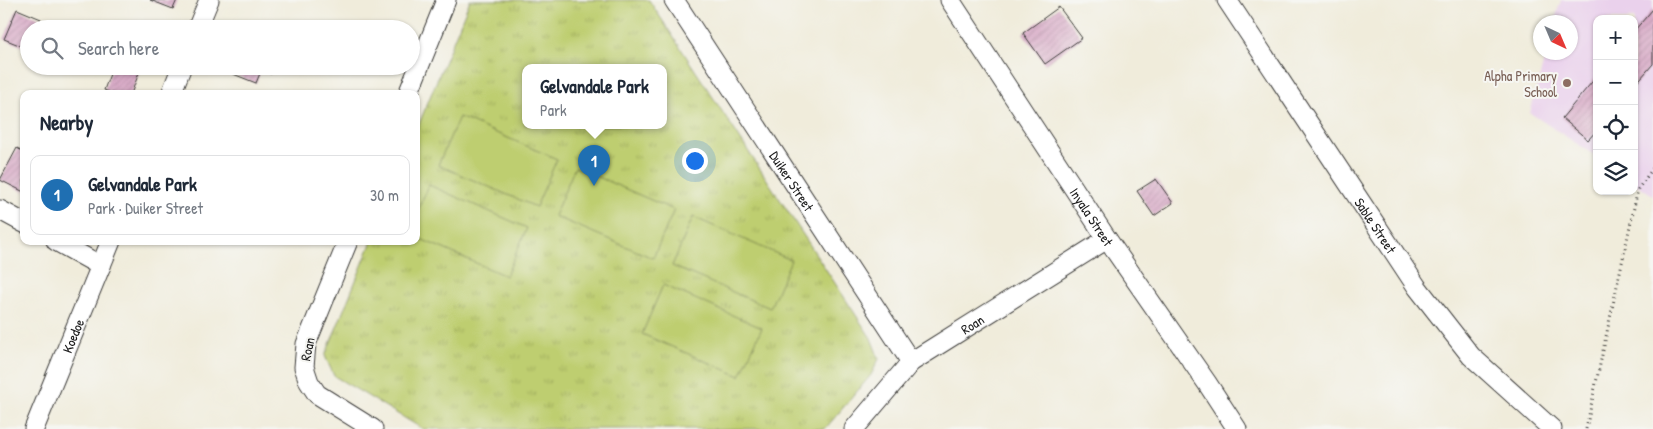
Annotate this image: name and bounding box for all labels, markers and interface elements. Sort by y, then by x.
north arrow [1533,15,1578,60]
map controls [1593,15,1638,195]
button: + [1593,15,1638,60]
search box [20,20,420,75]
icon: search [38,34,66,62]
text: Search here [78,35,159,61]
button: − [1593,60,1638,105]
popup [522,64,667,129]
place label: Alpha Primary School [1484,66,1557,101]
text: Gelvandale Park [540,73,649,99]
marker: Alpha Primary School [1561,77,1573,89]
text: Park [540,99,567,121]
button: locate [1593,105,1638,150]
text: Nearby [40,108,93,137]
pin: 1 [578,145,610,186]
street label: Duiker Street [766,147,819,215]
your location [682,148,708,174]
button: layers [1593,150,1638,195]
text: Gelvandale Park [88,171,197,197]
text: 1 [54,184,60,206]
text: 30 m [370,184,399,206]
street label: Inyala Street [1066,184,1118,250]
street label: Sable Street [1351,194,1401,257]
text: Park · Duiker Street [88,197,203,219]
street label: Roan [957,309,987,338]
street label: Koedoe [57,315,88,355]
street label: Roan [295,335,319,363]

